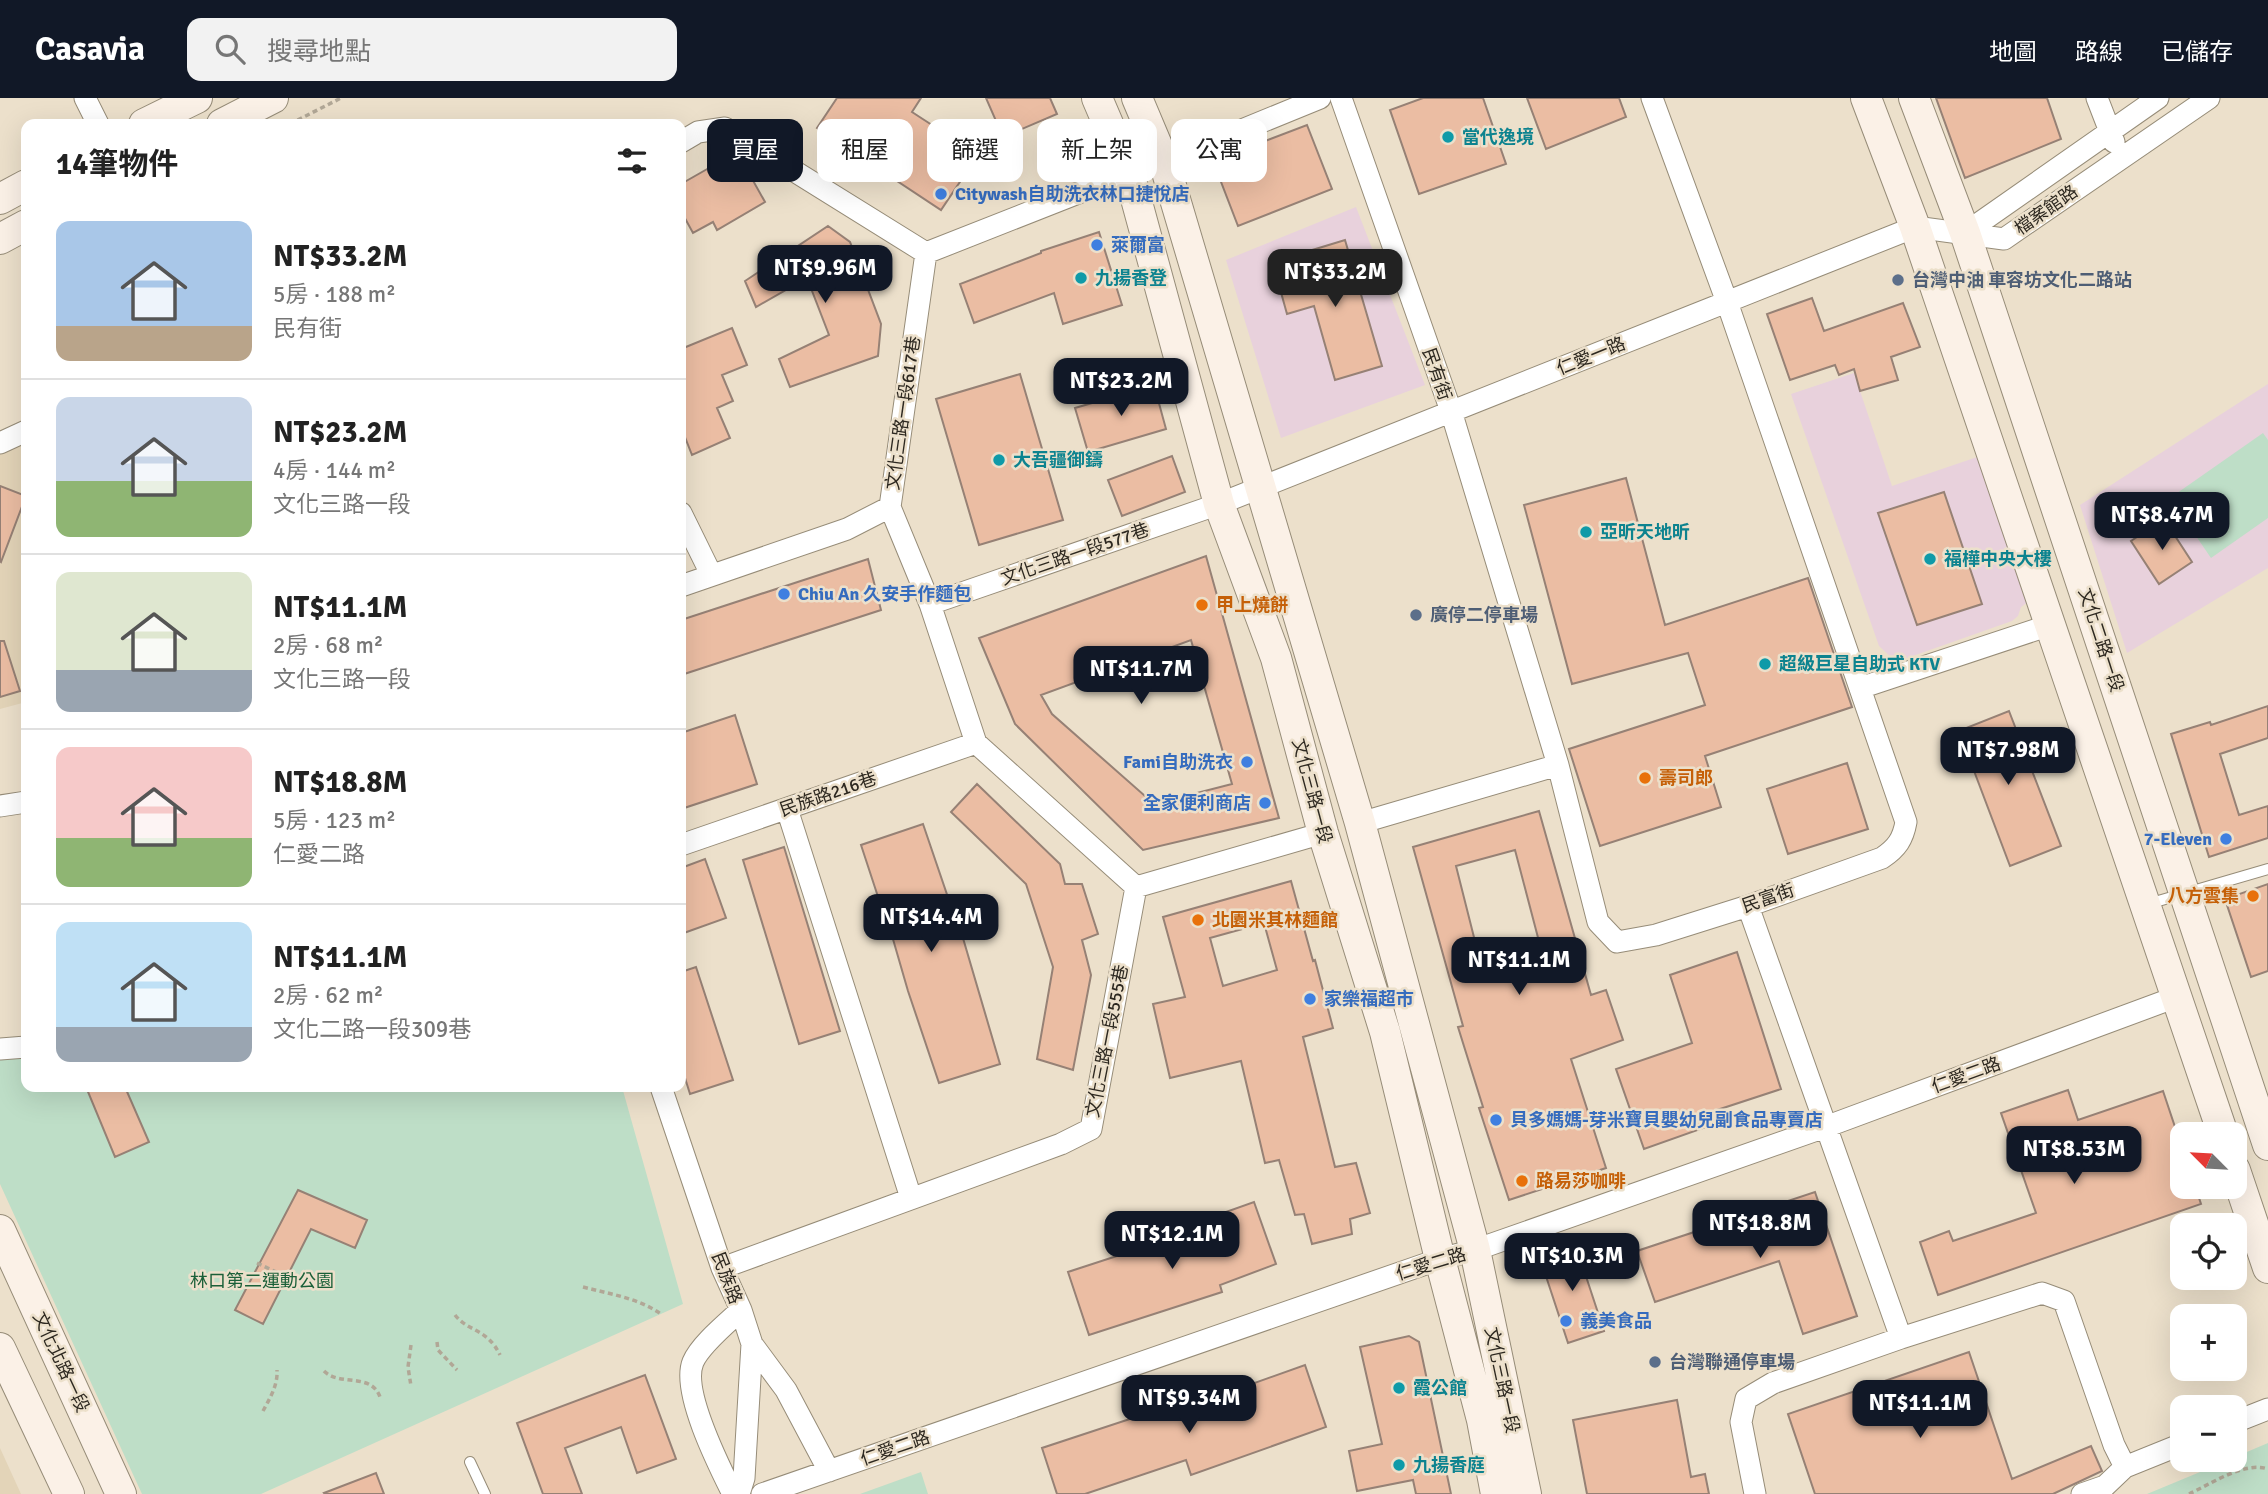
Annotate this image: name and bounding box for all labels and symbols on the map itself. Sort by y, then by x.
place label: 當代逸境 [1462,126,1534,148]
marker: 當代逸境 [1440,129,1456,145]
street label: 檔案館路 [2010,180,2082,240]
place label: Citywash自助洗衣林口捷悅店 [955,183,1190,205]
marker: Citywash自助洗衣林口捷悅店 [933,186,949,202]
place label: 萊爾富 [1111,234,1165,256]
marker: 萊爾富 [1089,237,1105,253]
pin: NT$9.96M [753,246,897,305]
pin: NT$33.2M [1263,250,1407,309]
place label: 九揚香登 [1095,267,1167,289]
place label: 台灣中油 車容坊文化二路站 [1912,269,2132,291]
marker: 九揚香登 [1073,270,1089,286]
marker: 台灣中油 車容坊文化二路站 [1890,272,1906,288]
street label: 仁愛一路 [1554,332,1628,380]
street label: 文化三路一段617巷 [881,335,925,491]
street label: 民有街 [1418,345,1456,403]
pin: NT$23.2M [1049,358,1193,418]
place label: 大吾疆御鑄 [1013,449,1103,471]
marker: 大吾疆御鑄 [991,452,1007,468]
pin: NT$8.47M [2090,492,2234,552]
street label: 文化三路一段577巷 [998,518,1152,590]
place label: 亞昕天地昕 [1600,521,1690,543]
marker: 亞昕天地昕 [1578,524,1594,540]
place label: 福樺中央大樓 [1944,548,2052,570]
marker: 福樺中央大樓 [1922,551,1938,567]
place label: Chiu An 久安手作麵包 [798,583,971,605]
street label: 文化二路一段 [2074,585,2128,695]
marker: Chiu An 久安手作麵包 [776,586,792,602]
place label: 甲上燒餅 [1216,594,1288,616]
marker: 甲上燒餅 [1194,597,1210,613]
place label: 廣停二停車場 [1430,604,1538,626]
marker: 廣停二停車場 [1408,607,1424,623]
pin: NT$11.7M [1069,646,1213,706]
place label: 超級巨星自助式 KTV [1779,653,1940,675]
marker: 超級巨星自助式 KTV [1757,656,1773,672]
pin: NT$7.98M [1936,728,2080,787]
street label: 文化三路一段 [1287,736,1337,846]
place label: Fami自助洗衣 [1123,751,1233,773]
marker: Fami自助洗衣 [1239,754,1255,770]
street label: 民族路216巷 [777,767,879,821]
place label: 壽司郎 [1659,767,1713,789]
marker: 壽司郎 [1637,770,1653,786]
place label: 全家便利商店 [1143,792,1251,814]
marker: 全家便利商店 [1257,795,1273,811]
place label: 7-Eleven [2144,828,2212,850]
marker: 7-Eleven [2218,831,2234,847]
street label: 民富街 [1739,879,1797,917]
place label: 八方雲集 [2167,885,2239,907]
marker: 八方雲集 [2245,888,2261,904]
pin: NT$14.4M [859,894,1003,954]
place label: 北園米其林麵館 [1212,909,1338,931]
marker: 北園米其林麵館 [1190,912,1206,928]
pin: NT$11.1M [1447,937,1591,997]
street label: 文化三路一段555巷 [1081,963,1133,1119]
place label: 家樂福超市 [1324,988,1414,1010]
marker: 家樂福超市 [1302,991,1318,1007]
street label: 仁愛二路 [1928,1052,2004,1098]
place label: 貝多媽媽-芽米寶貝嬰幼兒副食品專賣店 [1510,1109,1823,1131]
marker: 貝多媽媽-芽米寶貝嬰幼兒副食品專賣店 [1488,1112,1504,1128]
north arrow [2170,1122,2247,1199]
pin: NT$8.53M [2002,1126,2146,1186]
place label: 路易莎咖啡 [1536,1170,1626,1192]
marker: 路易莎咖啡 [1514,1173,1530,1189]
pin: NT$18.8M [1688,1200,1832,1260]
pin: NT$12.1M [1100,1212,1244,1271]
pin: NT$10.3M [1500,1234,1644,1293]
street label: 仁愛二路 [1393,1243,1469,1285]
street label: 民族路 [707,1249,747,1307]
park label: 林口第二運動公園 [190,1270,334,1292]
street label: 文化北路一段 [28,1308,94,1416]
place label: 義美食品 [1580,1310,1652,1332]
marker: 義美食品 [1558,1313,1574,1329]
street label: 文化三路一段 [1480,1325,1524,1435]
place label: 台灣聯通停車場 [1669,1351,1795,1373]
marker: 台灣聯通停車場 [1647,1354,1663,1370]
pin: NT$9.34M [1117,1376,1261,1435]
place label: 霞公館 [1413,1377,1467,1399]
marker: 霞公館 [1391,1380,1407,1396]
pin: NT$11.1M [1848,1380,1992,1440]
street label: 仁愛二路 [857,1426,933,1470]
place label: 九揚香庭 [1413,1454,1485,1476]
marker: 九揚香庭 [1391,1457,1407,1473]

